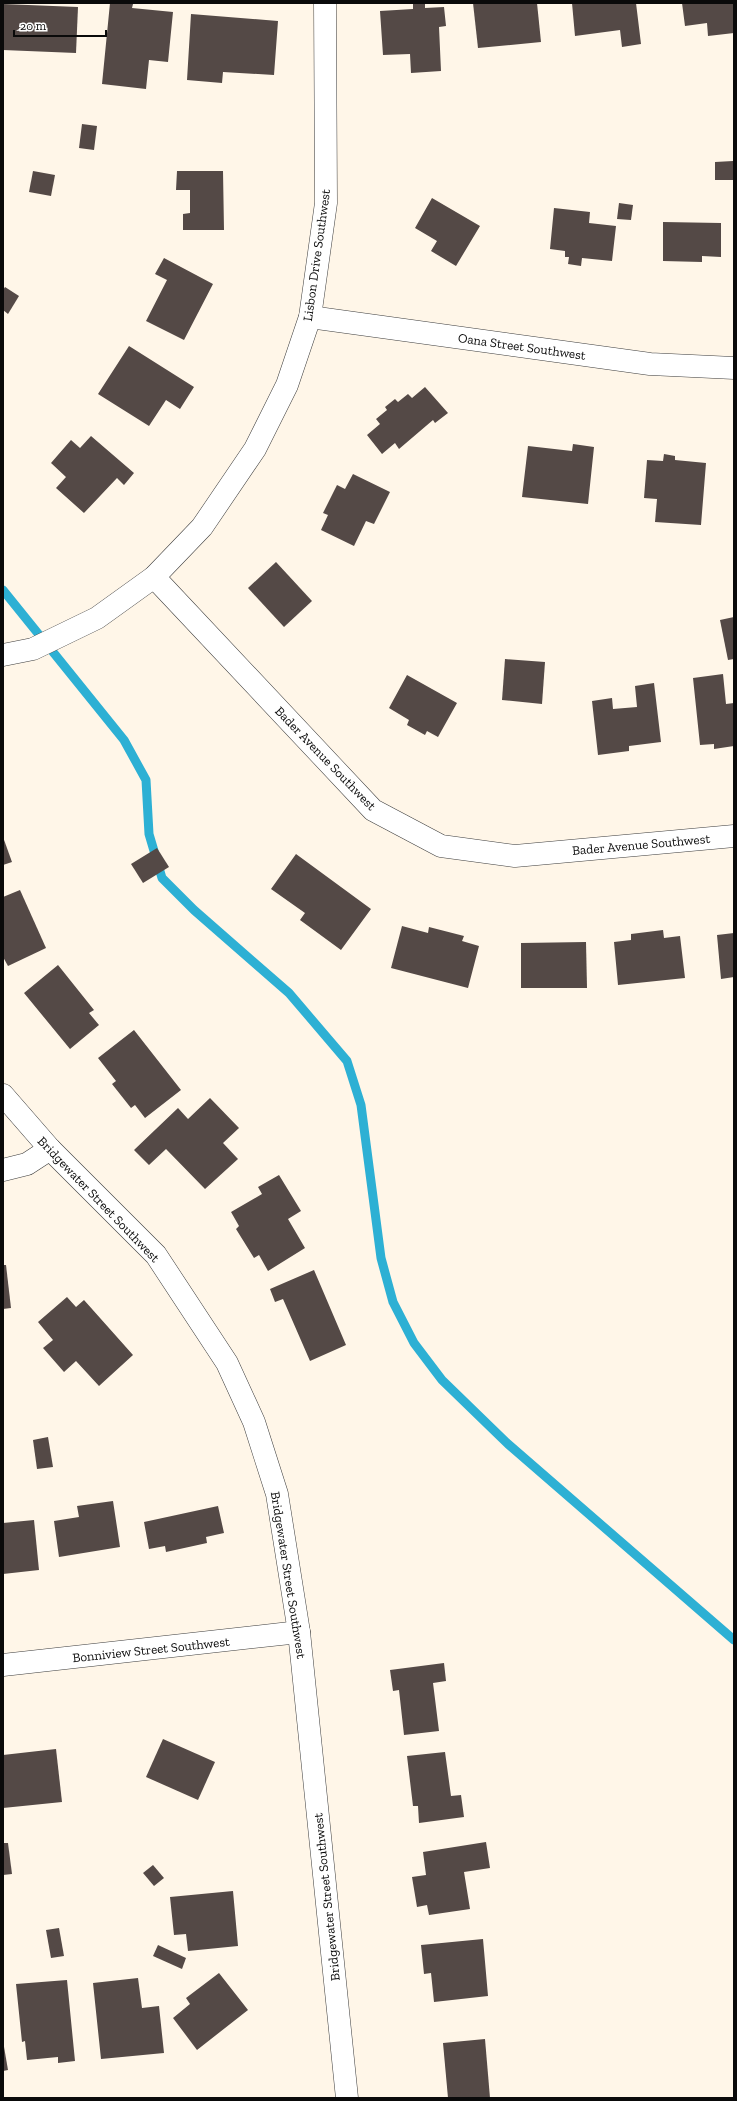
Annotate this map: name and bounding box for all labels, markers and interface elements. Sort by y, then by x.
scale bar [14,12,106,38]
text: 20 m [20,19,47,33]
street label: Lisbon Drive Southwest [300,188,333,322]
street label: Oana Street Southwest [457,330,587,363]
street label: Bader Avenue Southwest [272,703,379,814]
street label: Bader Avenue Southwest [571,831,711,858]
street label: Bridgewater Street Southwest [35,1133,163,1265]
street label: Bridgewater Street Southwest [268,1490,309,1660]
street label: Bonniview Street Southwest [72,1634,231,1665]
street label: Bridgewater Street Southwest [310,1812,343,1982]

